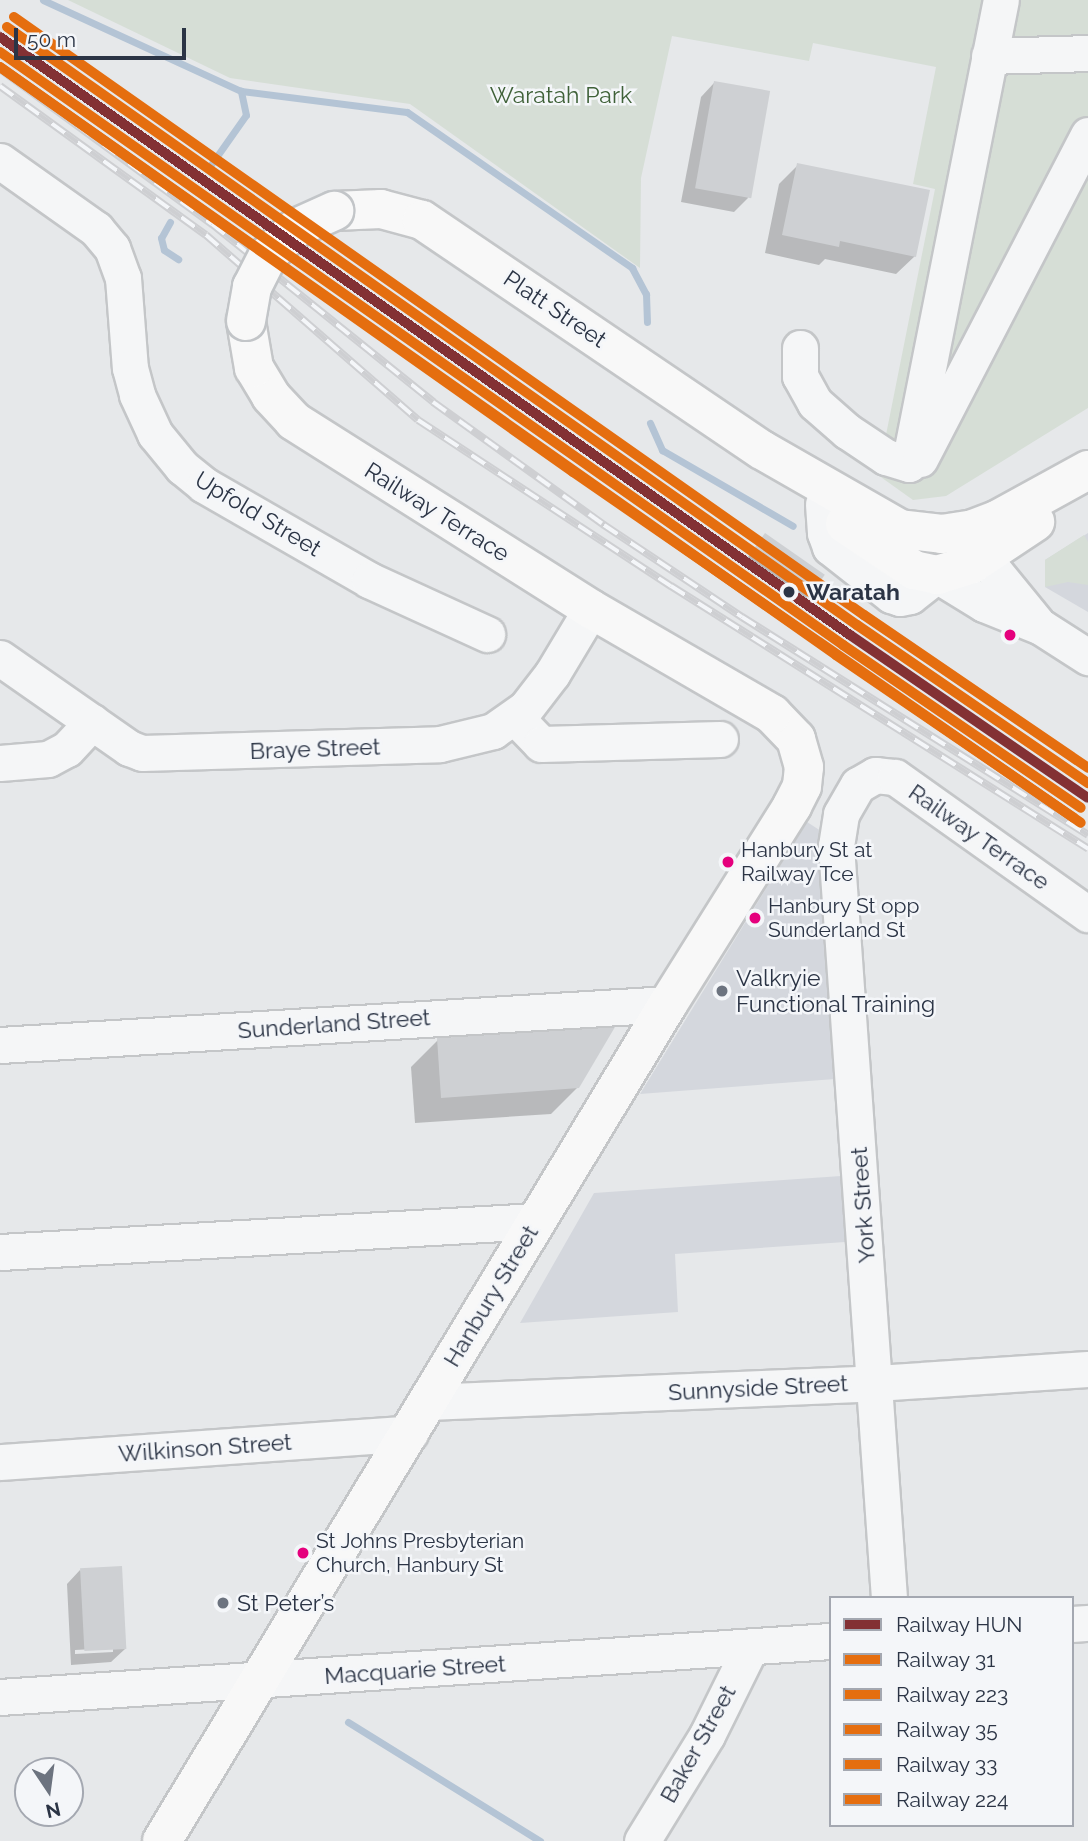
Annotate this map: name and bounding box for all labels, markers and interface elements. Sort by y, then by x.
scale bar [18,14,189,58]
text: 50 m [27,27,76,52]
park label: Waratah Park [490,81,632,109]
street label: Platt Street [498,265,612,353]
street label: Railway Terrace [359,456,515,568]
street label: Upfold Street [190,466,326,562]
place label: Waratah [806,578,900,606]
marker: Waratah [778,581,800,603]
unlabelled marker [1003,628,1017,642]
street label: Braye Street [249,733,381,765]
street label: Railway Terrace [903,778,1055,896]
place label: Hanbury St at Railway Tce [741,837,873,887]
marker: Hanbury St at Railway Tce [721,855,735,869]
place label: Hanbury St opp Sunderland St [768,893,920,943]
marker: Hanbury St opp Sunderland St [748,911,762,925]
place label: Valkryie Functional Training [736,964,937,1018]
marker: Valkryie Functional Training [714,983,730,999]
street label: Sunderland Street [237,1004,431,1044]
street label: York Street [845,1146,881,1264]
street label: Hanbury Street [438,1220,544,1372]
street label: Sunnyside Street [667,1370,849,1406]
street label: Wilkinson Street [117,1428,293,1468]
place label: St Johns Presbyterian Church, Hanbury St [316,1528,525,1578]
marker: St Johns Presbyterian Church, Hanbury St [296,1546,310,1560]
place label: St Peter’s [237,1589,334,1617]
marker: St Peter’s [215,1595,231,1611]
legend [829,1596,1074,1827]
text: Railway HUN [896,1612,1023,1637]
text: Railway 31 [896,1647,995,1672]
street label: Macquarie Street [323,1650,507,1690]
street label: Baker Street [654,1680,742,1808]
text: Railway 223 [896,1682,1008,1707]
text: Railway 35 [896,1717,998,1742]
text: Railway 33 [896,1752,997,1777]
north arrow [14,1757,84,1827]
text: Railway 224 [896,1787,1008,1812]
text: N [44,1798,63,1823]

